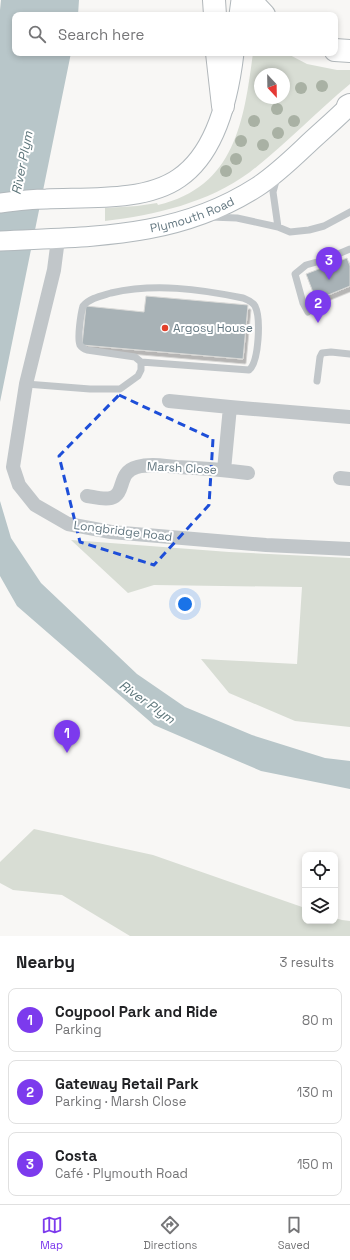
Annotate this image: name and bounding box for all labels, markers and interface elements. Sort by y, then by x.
search box [12,12,338,56]
icon: search [26,23,48,45]
text: Search here [58,25,144,44]
north arrow [254,68,290,104]
water label: River Plym [8,129,37,196]
street label: Plymouth Road [149,193,237,236]
pin: 3 [316,247,342,280]
pin: 2 [305,290,331,323]
place label: Argosy House [173,320,253,336]
marker: Argosy House [160,323,170,333]
street label: Marsh Close [147,458,217,478]
street label: Longbridge Road [73,517,173,545]
your location [175,594,195,614]
water label: River Plym [116,677,179,728]
pin: 1 [54,720,80,753]
map controls [302,852,338,924]
button: locate [302,852,338,888]
button: layers [302,888,338,924]
text: Nearby [16,951,75,973]
text: 3 results [280,954,334,971]
text: Coypool Park and Ride [55,1002,218,1021]
text: 1 [27,1012,33,1029]
text: 80 m [302,1012,333,1029]
text: Parking [55,1021,102,1038]
text: Gateway Retail Park [55,1074,199,1093]
text: 2 [26,1084,34,1101]
text: 130 m [297,1084,333,1101]
text: Parking · Marsh Close [55,1093,186,1110]
text: Costa [55,1146,97,1165]
text: 3 [26,1156,34,1173]
text: 150 m [297,1156,333,1173]
text: Café · Plymouth Road [55,1165,188,1182]
tab: Map [40,1214,63,1252]
tab: Directions [143,1214,197,1252]
tab: Saved [278,1214,310,1252]

